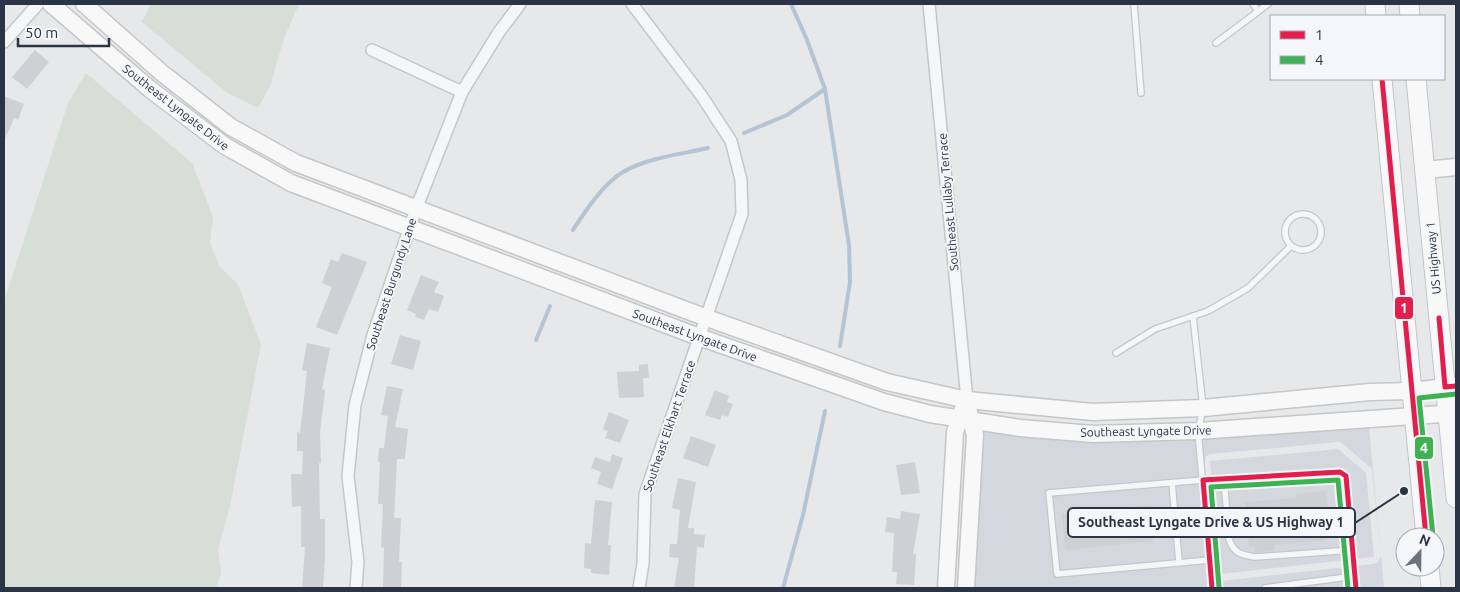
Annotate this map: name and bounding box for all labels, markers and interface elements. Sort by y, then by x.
scale bar [18,15,109,47]
legend [1270,15,1445,80]
text: 50 m [25,24,58,41]
text: 1 [1315,26,1323,43]
text: 4 [1315,51,1323,68]
street label: Southeast Lyngate Drive [120,61,232,153]
street label: Southeast Lullaby Terrace [935,133,961,271]
street label: Southeast Burgundy Lane [363,216,419,352]
street label: US Highway 1 [1423,221,1443,295]
line badge: 1 [1394,296,1414,320]
text: 1 [1400,300,1408,316]
street label: Southeast Lyngate Drive [631,306,759,364]
street label: Southeast Elkhart Terrace [640,358,698,494]
street label: Southeast Lyngate Drive [1080,423,1212,439]
line badge: 4 [1414,436,1434,460]
text: 4 [1420,440,1428,456]
callout: Southeast Lyngate Drive & US Highway 1 [1068,508,1355,537]
text: Southeast Lyngate Drive & US Highway 1 [1078,514,1344,530]
north arrow [1395,527,1445,577]
text: N [1417,531,1433,549]

